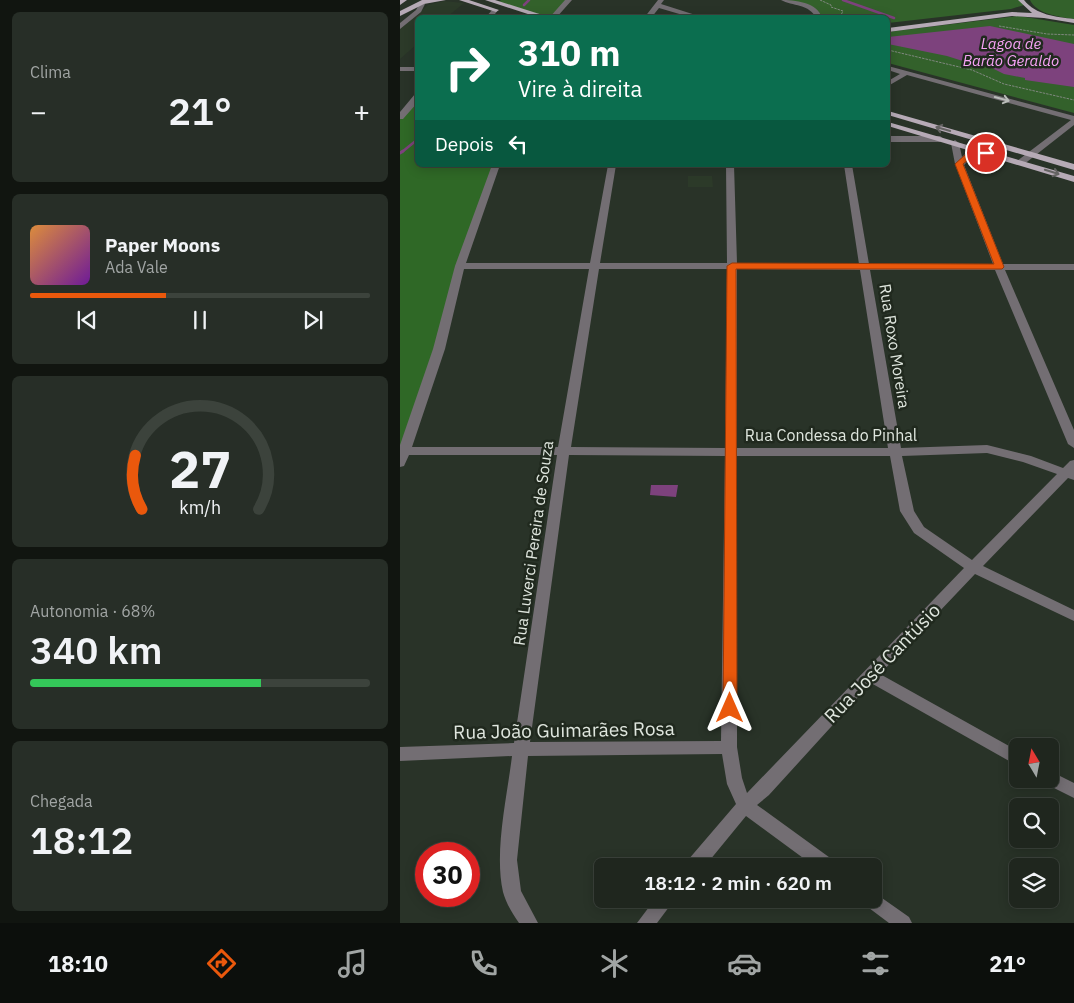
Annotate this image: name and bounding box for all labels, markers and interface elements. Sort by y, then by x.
text: 310 m [518,30,621,76]
water label: Lagoa de Barão Geraldo [963,34,1059,70]
icon: right [435,35,500,100]
text: Clima [30,62,71,82]
text: Vire à direita [518,74,642,103]
text: 21° [168,86,232,135]
text: − [30,93,47,130]
text: + [353,93,370,130]
one-way arrow [994,94,1010,104]
one-way arrow [935,124,951,134]
icon: left [504,130,532,158]
text: Depois [435,132,494,156]
pin [965,132,1007,174]
icon: arrive [972,139,1000,167]
one-way arrow [1043,168,1059,178]
text: Paper Moons [105,233,220,257]
text: Ada Vale [105,257,168,277]
street label: Rua Roxo Moreira [875,282,915,410]
icon: previous [73,306,101,334]
icon: pause [186,306,214,334]
icon: next [299,306,327,334]
street label: Rua Condessa do Pinhal [745,425,917,445]
text: 27 [169,435,231,502]
street label: Rua Luverci Pereira de Souza [509,439,557,647]
text: km/h [179,496,221,519]
street label: Rua José Cantúsio [819,598,945,728]
text: Autonomia · 68% [30,601,155,621]
text: 340 km [30,625,162,674]
position arrow [703,681,755,733]
street label: Rua João Guimarães Rosa [453,716,675,744]
north arrow [1009,738,1059,788]
map controls [1009,738,1059,908]
text: Chegada [30,791,93,811]
button: search [1009,798,1059,848]
text: 18:12 [30,815,133,864]
speed limit sign: 30 [415,842,480,907]
button: layers [1009,858,1059,908]
text: 18:12 · 2 min · 620 m [644,871,832,895]
icon: directions [204,946,239,981]
icon: music [335,946,370,981]
icon: phone [466,946,501,981]
icon: climate [597,946,632,981]
icon: car [727,946,762,981]
icon: filters [858,946,893,981]
text: 18:10 [48,949,108,978]
text: 21° [989,949,1026,978]

